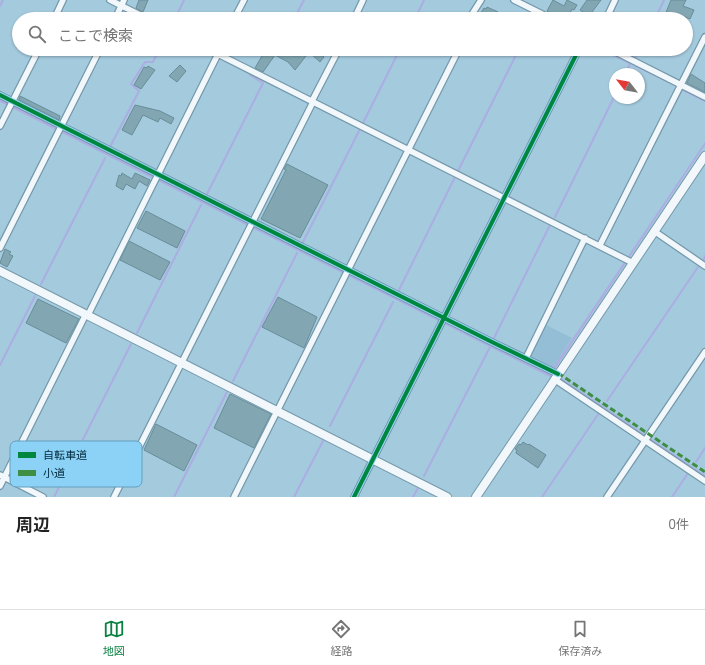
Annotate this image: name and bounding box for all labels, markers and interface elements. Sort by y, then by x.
search box [12,12,693,56]
icon: search [26,23,48,45]
text: ここで検索 [58,26,133,44]
north arrow [609,68,645,104]
legend [10,441,142,487]
text: 自転車道 [43,448,87,461]
text: 小道 [43,466,65,479]
text: 周辺 [16,514,50,534]
text: 0件 [668,516,689,532]
tab: 地図 [103,618,125,658]
tab: 経路 [330,618,352,658]
tab: 保存済み [558,618,602,658]

